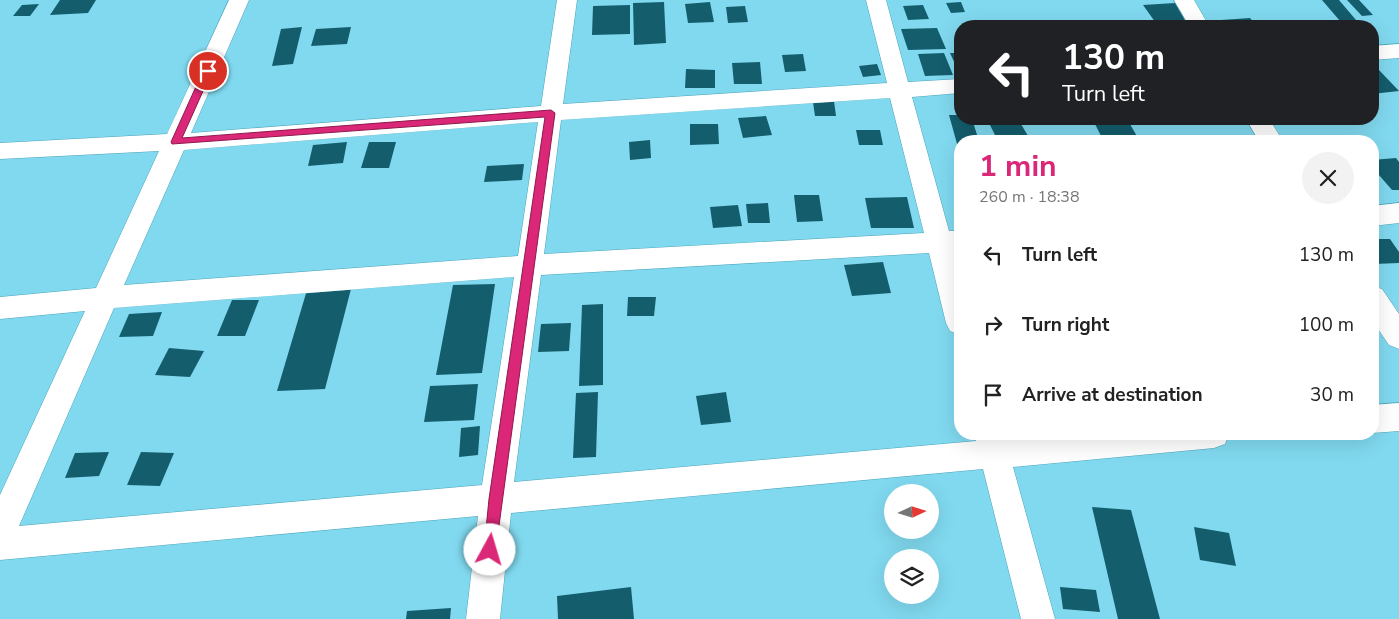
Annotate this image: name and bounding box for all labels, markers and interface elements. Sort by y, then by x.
text: 130 m [1062,34,1165,81]
icon: left [979,40,1044,105]
pin [187,50,229,92]
icon: arrive [194,57,222,85]
text: Turn left [1062,79,1145,109]
text: 1 min [979,146,1057,187]
button: close [1302,152,1354,204]
text: 260 m · 18:38 [979,186,1080,208]
icon: left [979,241,1007,269]
text: Turn left [1022,242,1097,268]
text: 130 m [1299,242,1354,268]
icon: right [979,311,1007,339]
text: Turn right [1022,312,1109,338]
text: 100 m [1299,312,1354,338]
icon: arrive [979,381,1007,409]
text: Arrive at destination [1022,382,1203,408]
text: 30 m [1310,382,1354,408]
north arrow [884,484,939,539]
map controls [884,484,939,604]
position arrow [463,523,515,575]
button: layers [884,549,939,604]

